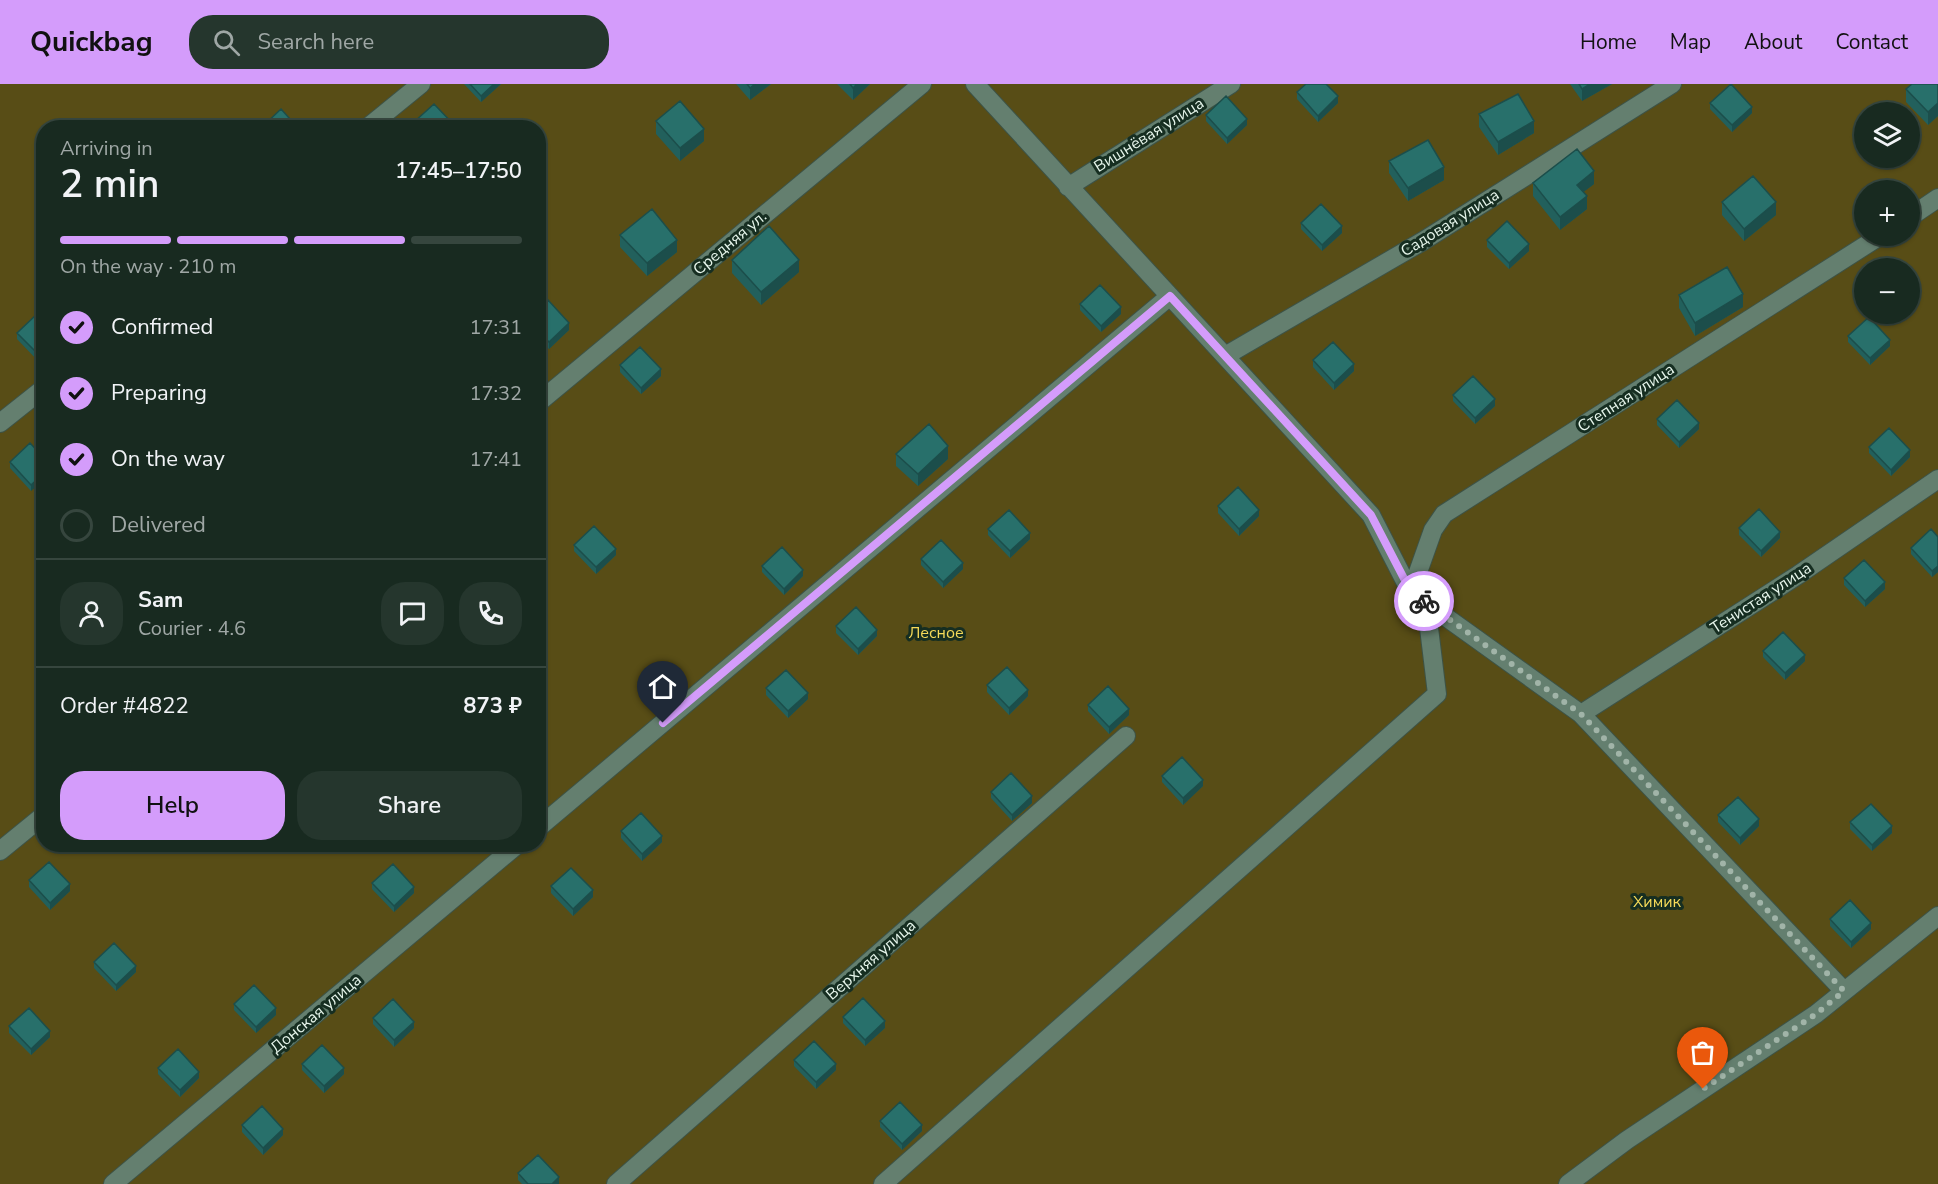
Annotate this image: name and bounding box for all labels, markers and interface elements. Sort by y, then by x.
search box [189,15,609,69]
text: Quickbag [30,23,153,61]
icon: search [210,26,243,59]
text: Search here [258,27,374,57]
text: Home [1580,28,1637,56]
text: Map [1670,28,1711,56]
text: About [1744,28,1802,56]
text: Contact [1835,28,1908,56]
street label: Вишнёвая улица [1090,92,1208,178]
map controls [1854,102,1920,324]
button: layers [1854,102,1920,168]
text: Arriving in [60,135,153,162]
text: 17:45–17:50 [395,156,522,186]
text: 2 min [60,158,159,211]
button: + [1854,180,1920,246]
street label: Садовая улица [1396,184,1504,262]
street label: Средняя ул. [688,206,772,280]
text: On the way · 210 m [60,253,236,280]
button: − [1854,258,1920,324]
icon: check [60,311,93,344]
text: Confirmed [111,312,213,342]
text: 17:31 [469,314,522,341]
street label: Степная улица [1573,358,1679,438]
icon: check [60,377,93,410]
text: Preparing [111,378,207,408]
text: 17:32 [469,380,522,407]
icon: check [60,443,93,476]
text: On the way [111,444,225,474]
text: 17:41 [469,446,522,473]
text: Delivered [111,510,206,540]
street label: Тенистая улица [1706,557,1816,639]
courier [1394,571,1454,631]
button: person [60,582,123,645]
button: chat [381,582,444,645]
button: phone [459,582,522,645]
text: Sam [138,585,183,615]
icon: bike [1408,585,1441,618]
text: Courier · 4.6 [138,615,246,642]
park label: Лесное [908,622,964,644]
pin [637,661,688,723]
icon: home [646,670,679,703]
text: Order #4822 [60,691,189,721]
text: 873 ₽ [463,691,522,721]
button: Help [60,771,285,840]
button: Share [297,771,522,840]
park label: Химик [1633,891,1682,913]
street label: Верхняя улица [821,915,921,1005]
street label: Донская улица [266,969,366,1059]
pin [1677,1027,1728,1089]
icon: bag [1686,1036,1719,1069]

